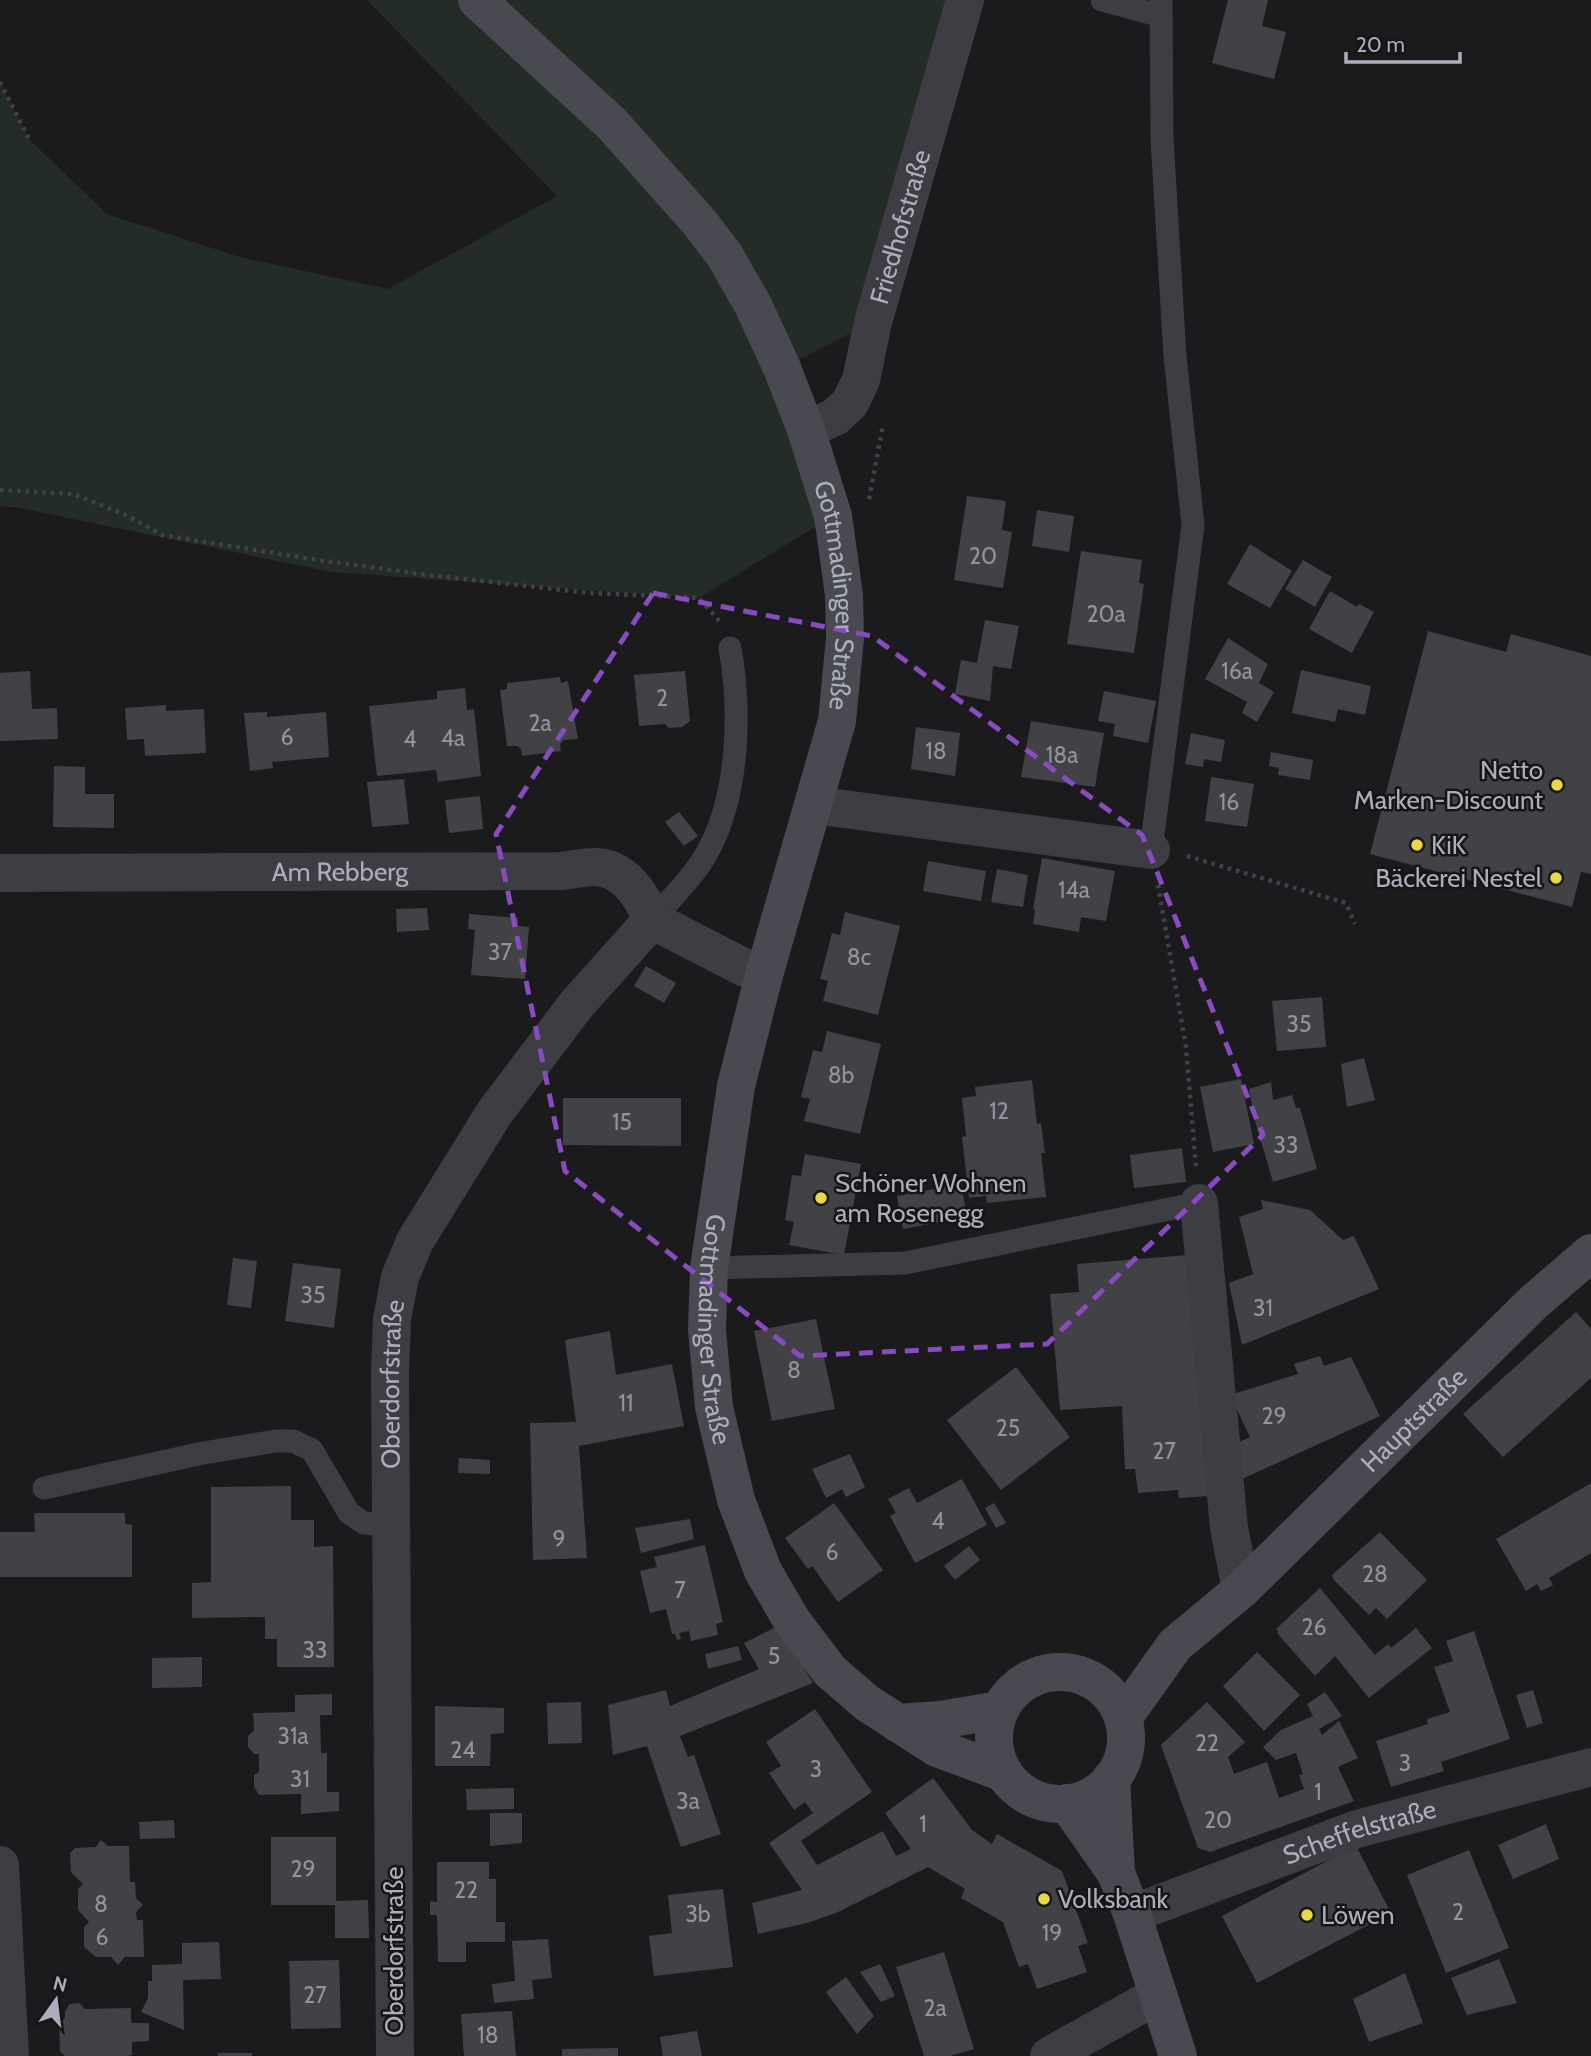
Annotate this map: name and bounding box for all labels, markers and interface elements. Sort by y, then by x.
scale bar [1346,21,1460,65]
text: 20 m [1356,32,1405,57]
street label: Friedhofstraße [863,146,937,308]
street label: Gottmadinger Straße [807,477,861,712]
house number: 20 [969,542,997,570]
house number: 20a [1086,600,1126,628]
house number: 16a [1221,657,1253,685]
house number: 2 [656,684,668,712]
house number: 2a [528,709,552,737]
house number: 6 [280,723,294,751]
house number: 4a [441,724,465,752]
house number: 4 [403,725,417,753]
house number: 18 [925,737,947,765]
house number: 18a [1046,741,1078,769]
place label: Netto Marken-Discount [1354,754,1543,816]
marker: Netto Marken-Discount [1549,777,1565,793]
house number: 16 [1219,788,1239,816]
place label: KiK [1431,829,1466,861]
marker: KiK [1409,837,1425,853]
street label: Am Rebberg [272,856,409,888]
place label: Bäckerei Nestel [1375,862,1542,894]
marker: Bäckerei Nestel [1548,870,1564,886]
house number: 14a [1058,876,1090,904]
house number: 37 [488,938,512,966]
house number: 8c [847,943,871,971]
house number: 35 [1287,1010,1311,1038]
house number: 8b [828,1061,855,1089]
house number: 12 [989,1097,1009,1125]
house number: 15 [612,1108,632,1136]
house number: 33 [1274,1131,1298,1159]
place label: Schöner Wohnen am Rosenegg [835,1167,1027,1229]
marker: Schöner Wohnen am Rosenegg [813,1190,829,1206]
street label: Gottmadinger Straße [691,1212,738,1448]
house number: 35 [301,1281,325,1309]
house number: 31 [1253,1294,1273,1322]
street label: Oberdorfstraße [374,1297,411,1469]
house number: 8 [787,1356,801,1384]
street label: Hauptstraße [1354,1361,1473,1479]
house number: 11 [619,1389,634,1417]
house number: 29 [1261,1402,1287,1430]
house number: 25 [996,1414,1020,1442]
house number: 27 [1152,1437,1176,1465]
house number: 4 [931,1507,945,1535]
house number: 9 [552,1525,566,1553]
house number: 6 [825,1538,839,1566]
house number: 28 [1362,1560,1388,1588]
house number: 7 [674,1576,686,1604]
house number: 26 [1301,1613,1327,1641]
house number: 33 [303,1636,327,1664]
house number: 5 [768,1642,780,1670]
house number: 31a [278,1722,308,1750]
house number: 22 [1195,1729,1219,1757]
house number: 24 [450,1736,476,1764]
house number: 3 [1399,1749,1411,1777]
house number: 3 [810,1755,822,1783]
house number: 31 [290,1765,310,1793]
house number: 1 [1314,1778,1322,1806]
house number: 3a [676,1787,700,1815]
street label: Scheffelstraße [1278,1793,1439,1872]
house number: 20 [1204,1806,1232,1834]
house number: 1 [919,1810,927,1838]
house number: 29 [290,1855,316,1883]
street label: Oberdorfstraße [378,1866,410,2036]
house number: 22 [454,1876,478,1904]
place label: Volksbank [1058,1883,1169,1915]
house number: 8 [94,1890,108,1918]
marker: Volksbank [1036,1891,1052,1907]
house number: 2 [1452,1898,1464,1926]
place label: Löwen [1321,1899,1395,1931]
house number: 3b [685,1900,711,1928]
marker: Löwen [1299,1907,1315,1923]
house number: 19 [1042,1919,1062,1947]
house number: 6 [95,1923,109,1951]
north arrow [21,1965,91,2035]
text: N [51,1971,69,1997]
house number: 27 [303,1981,327,2009]
house number: 2a [923,1994,947,2022]
house number: 18 [477,2021,499,2049]

